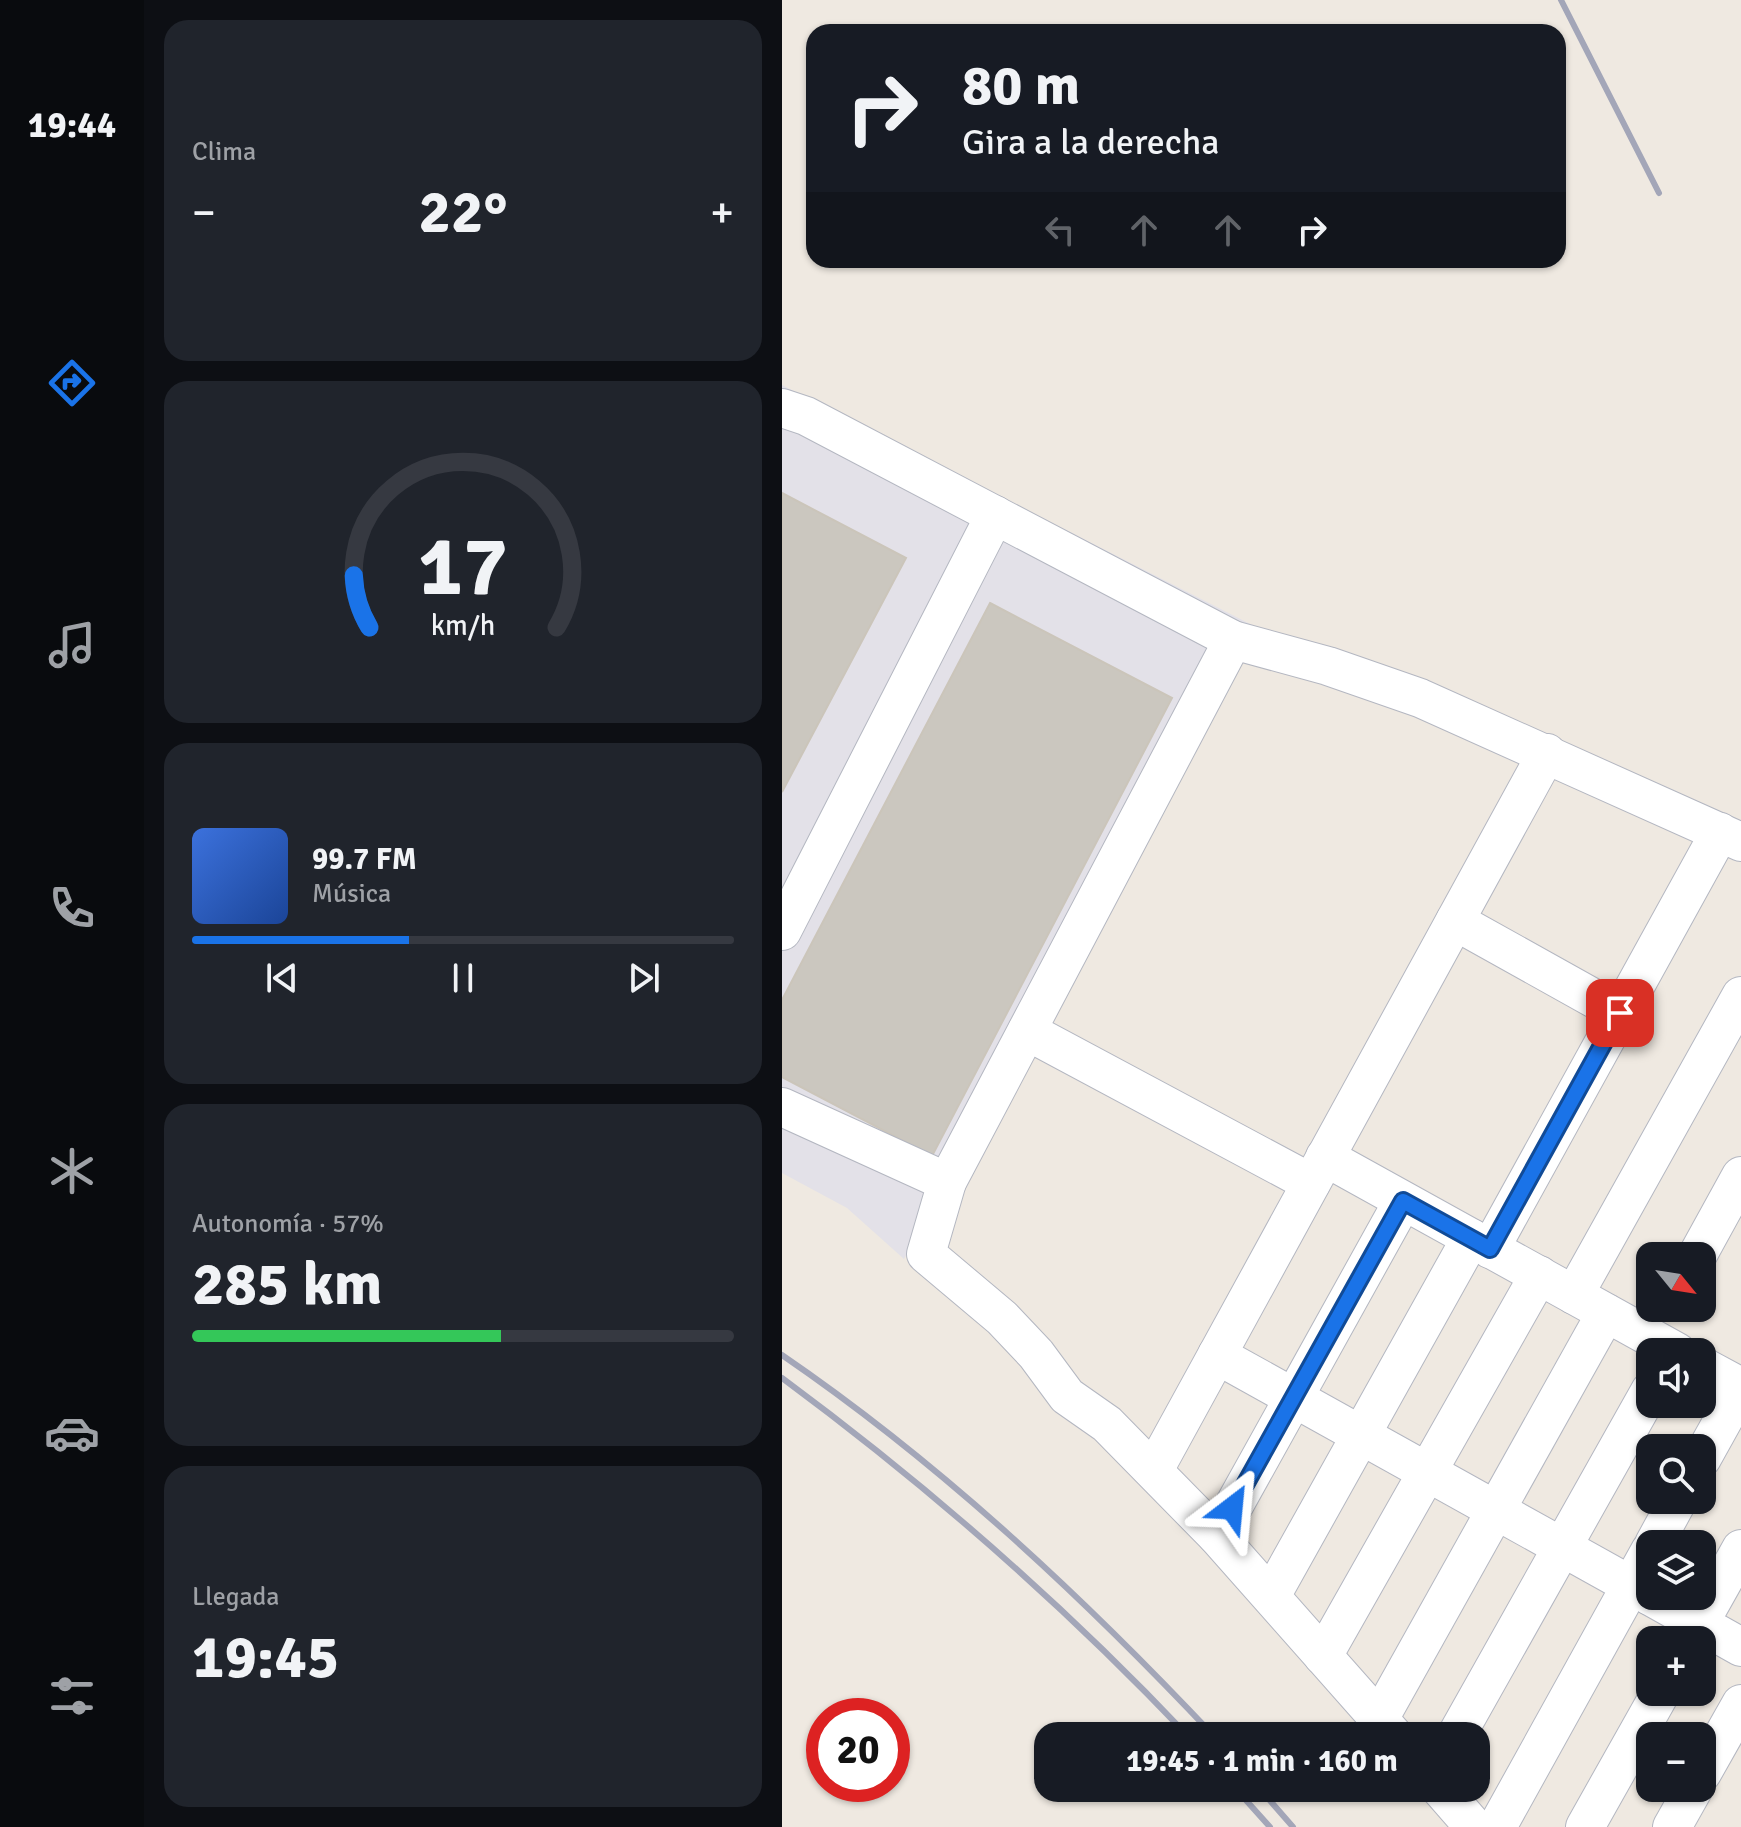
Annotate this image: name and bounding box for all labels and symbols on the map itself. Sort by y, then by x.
pin [1586,979,1654,1047]
north arrow [1636,1242,1716,1322]
position arrow [1190,1466,1274,1550]
speed limit sign: 20 [806,1698,910,1802]

